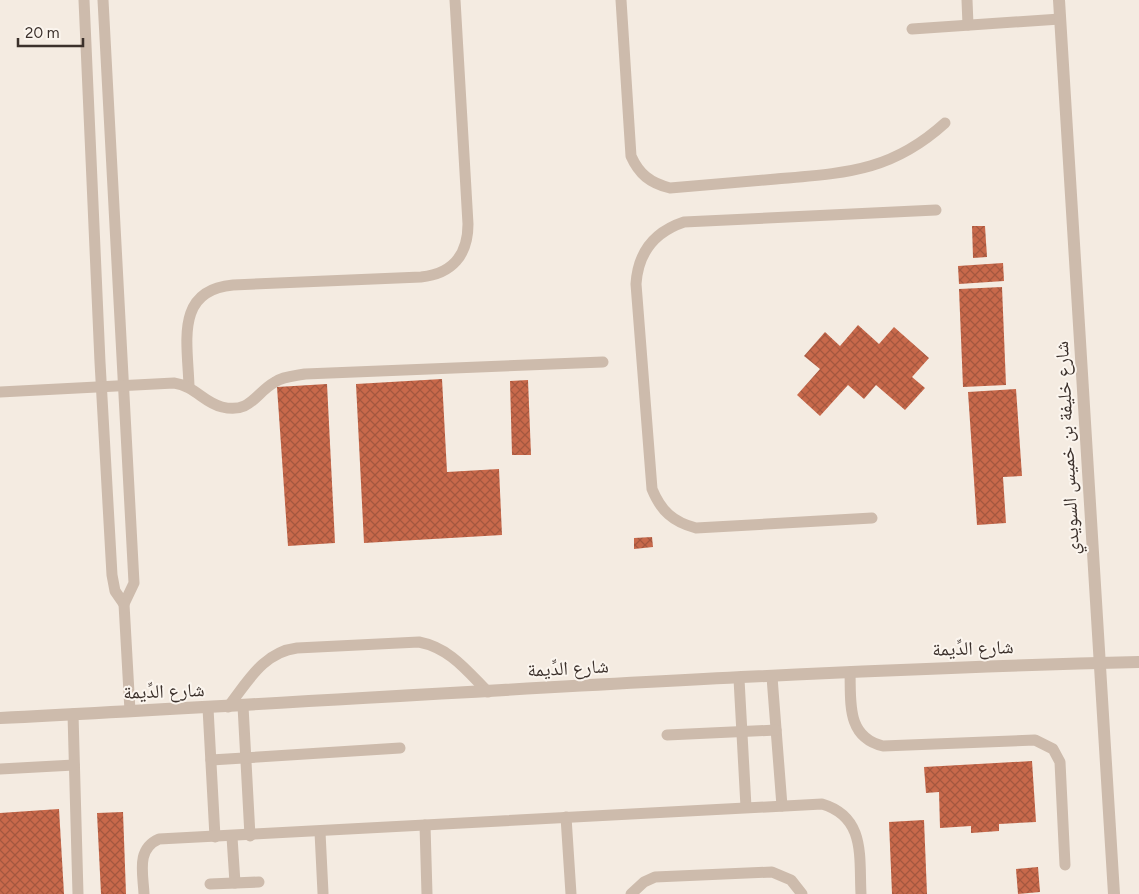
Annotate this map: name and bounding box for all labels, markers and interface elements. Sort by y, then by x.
scale bar [18,15,82,47]
text: 20 m [25,24,59,42]
street label: شارع خليفة بن خميس السويدي [1050,340,1088,556]
street label: شارع الدِّيمة [932,635,1014,661]
street label: شارع الدِّيمة [527,654,609,682]
street label: شارع الدِّيمة [123,678,205,704]

